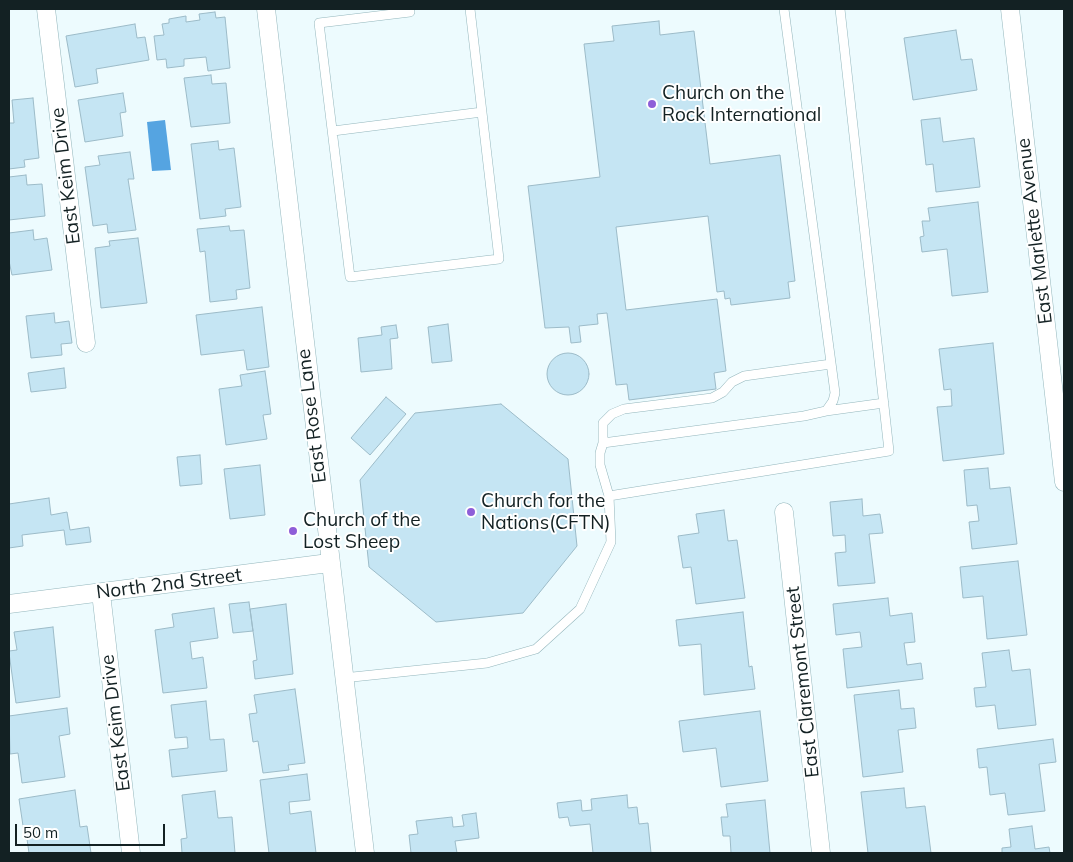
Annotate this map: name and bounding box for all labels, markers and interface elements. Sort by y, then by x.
place label: Church on the Rock International [662,82,821,126]
marker: Church on the Rock International [646,98,658,110]
street label: East Keim Drive [46,106,86,246]
street label: East Marlette Avenue [1012,137,1058,325]
street label: East Rose Lane [292,348,332,484]
place label: Church for the Nations(CFTN) [481,490,610,534]
marker: Church for the Nations(CFTN) [465,506,477,518]
place label: Church of the Lost Sheep [303,509,421,553]
marker: Church of the Lost Sheep [287,525,299,537]
street label: North 2nd Street [95,564,243,604]
street label: East Claremont Street [782,585,824,779]
street label: East Keim Drive [96,653,136,793]
scale bar [18,814,168,846]
text: 50 m [23,823,58,842]

